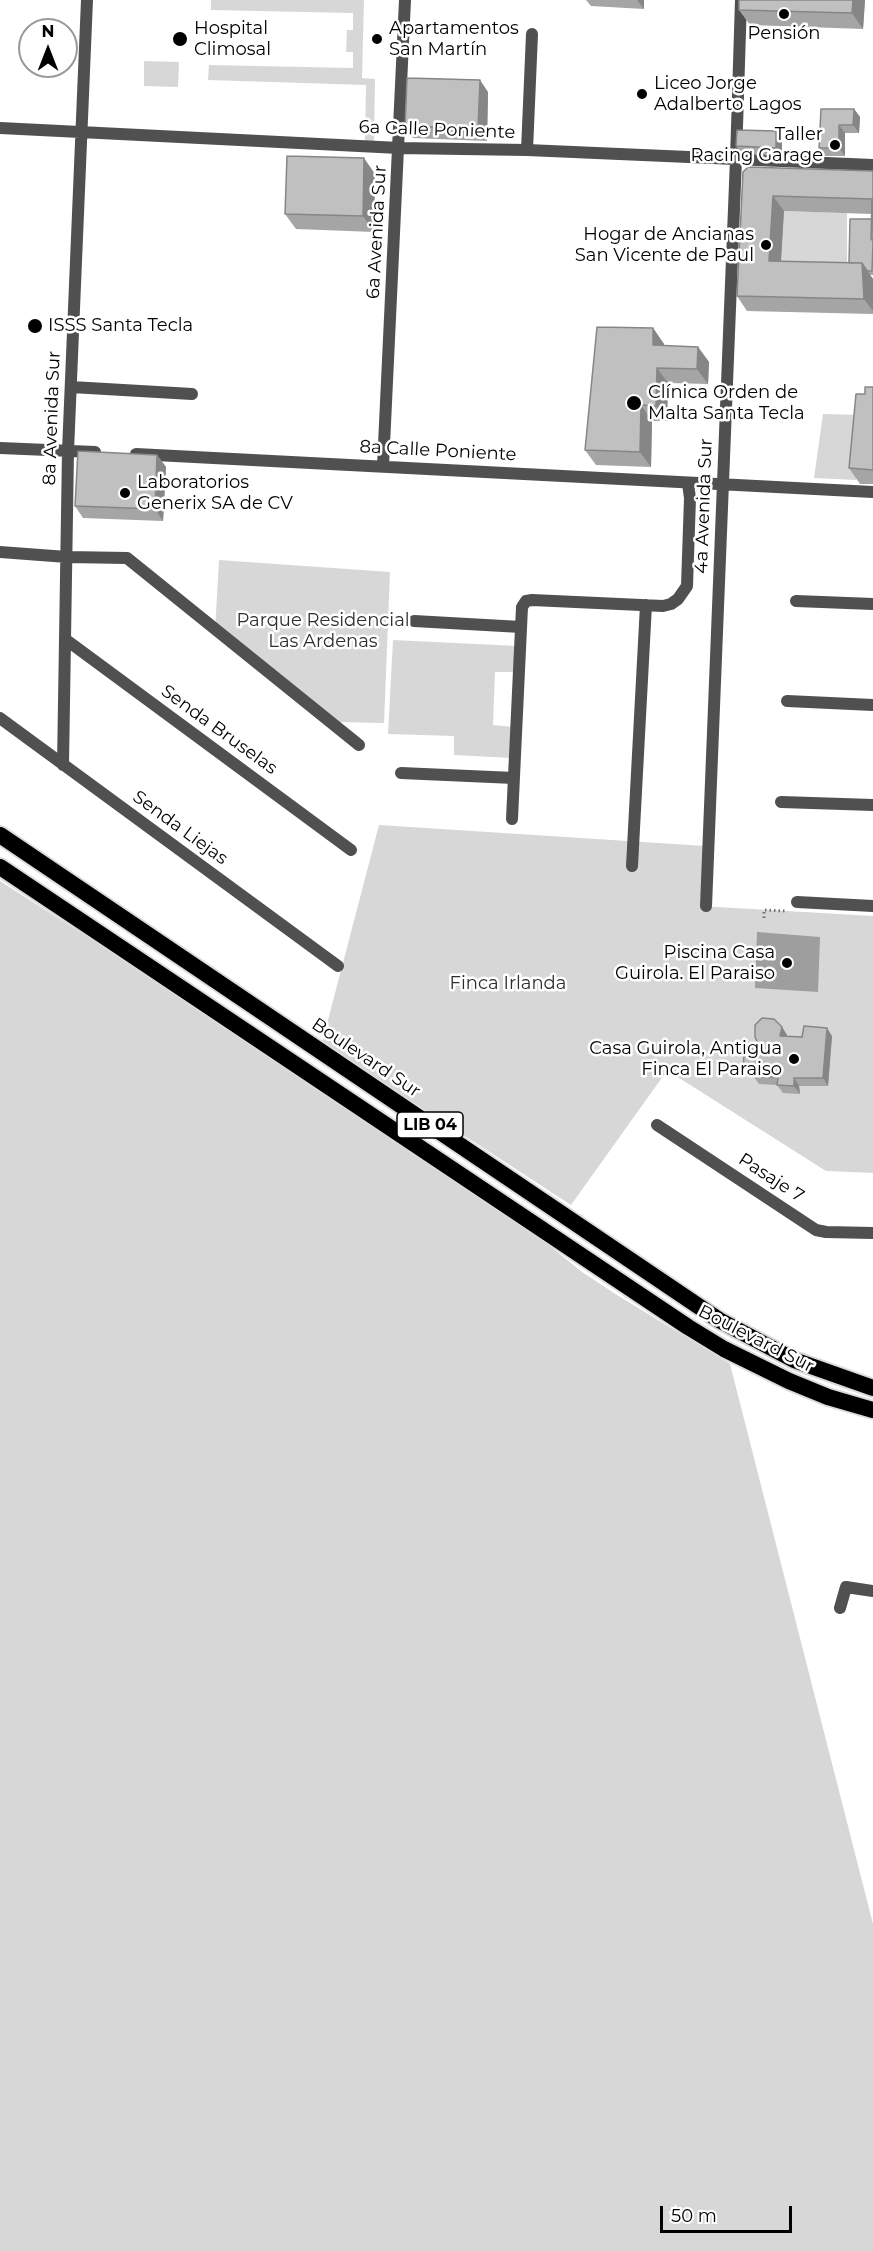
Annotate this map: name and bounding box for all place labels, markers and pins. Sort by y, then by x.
marker: Pensión [777,7,791,21]
place label: Hospital Climosal [194,18,271,60]
place label: Apartamentos San Martín [389,18,519,60]
place label: Pensión [748,23,820,45]
marker: Hospital Climosal [171,30,189,48]
marker: Apartamentos San Martín [370,32,384,46]
place label: Liceo Jorge Adalberto Lagos [654,73,802,116]
marker: Liceo Jorge Adalberto Lagos [635,87,649,101]
place label: Taller Racing Garage [691,124,823,166]
marker: Taller Racing Garage [828,138,842,152]
place label: Hogar de Ancianas San Vicente de Paul [575,224,754,266]
marker: Hogar de Ancianas San Vicente de Paul [759,238,773,252]
place label: ISSS Santa Tecla [48,315,193,337]
marker: ISSS Santa Tecla [26,317,44,335]
place label: Clínica Orden de Malta Santa Tecla [648,382,805,424]
marker: Clínica Orden de Malta Santa Tecla [625,394,643,412]
place label: Laboratorios Generix SA de CV [137,472,293,514]
marker: Laboratorios Generix SA de CV [118,486,132,500]
place label: Piscina Casa Guirola. El Paraiso [615,942,775,984]
marker: Piscina Casa Guirola. El Paraiso [780,956,794,970]
place label: Casa Guirola, Antigua Finca El Paraiso [589,1038,782,1080]
marker: Casa Guirola, Antigua Finca El Paraiso [787,1052,801,1066]

